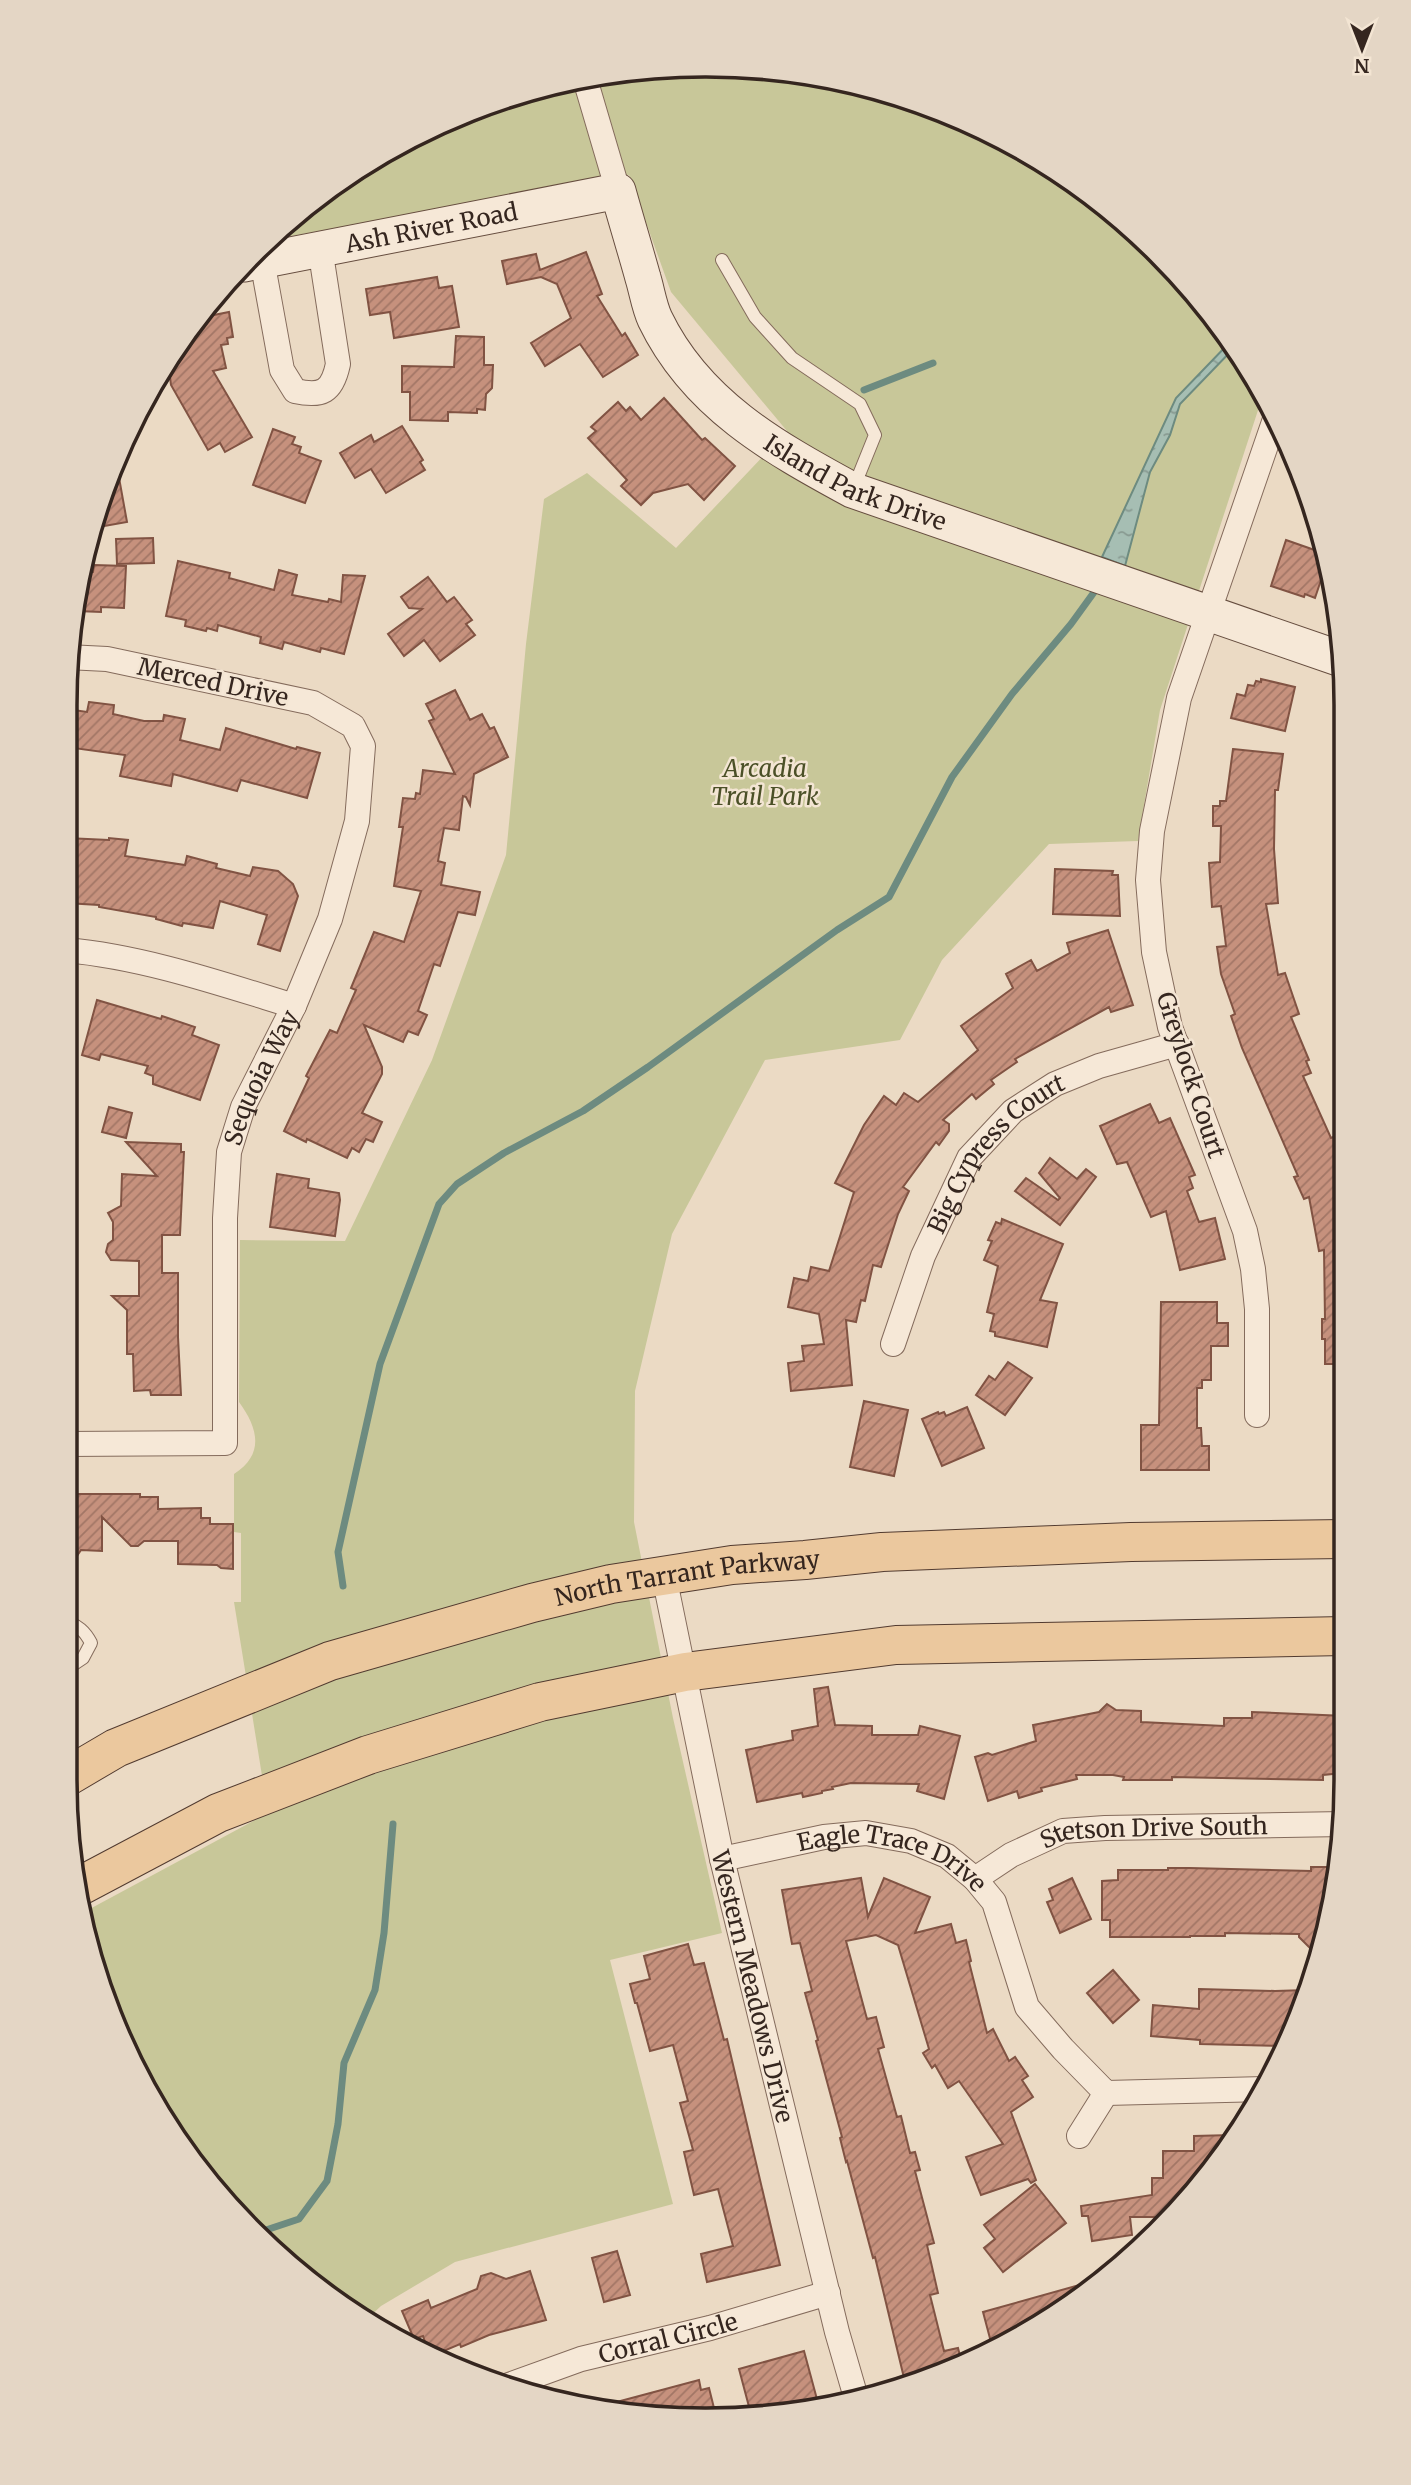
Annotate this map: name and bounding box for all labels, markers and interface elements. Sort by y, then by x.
north arrow [1327,14,1397,84]
text: N [1354,54,1370,78]
street label: Ash River Road [342,195,520,260]
street label: Island Park Drive [758,427,951,537]
street label: Merced Drive [135,651,291,713]
park label: Arcadia Trail Park [711,753,819,812]
street label: Greylock Court [1150,988,1233,1162]
street label: Sequoia Way [217,1005,305,1149]
street label: Big Cypress Court [920,1066,1070,1238]
street label: North Tarrant Parkway [551,1543,821,1613]
street label: Stetson Drive South [1035,1810,1268,1855]
street label: Eagle Trace Drive [794,1818,994,1898]
street label: Western Meadows Drive [705,1846,801,2126]
street label: Corral Circle [595,2305,741,2370]

